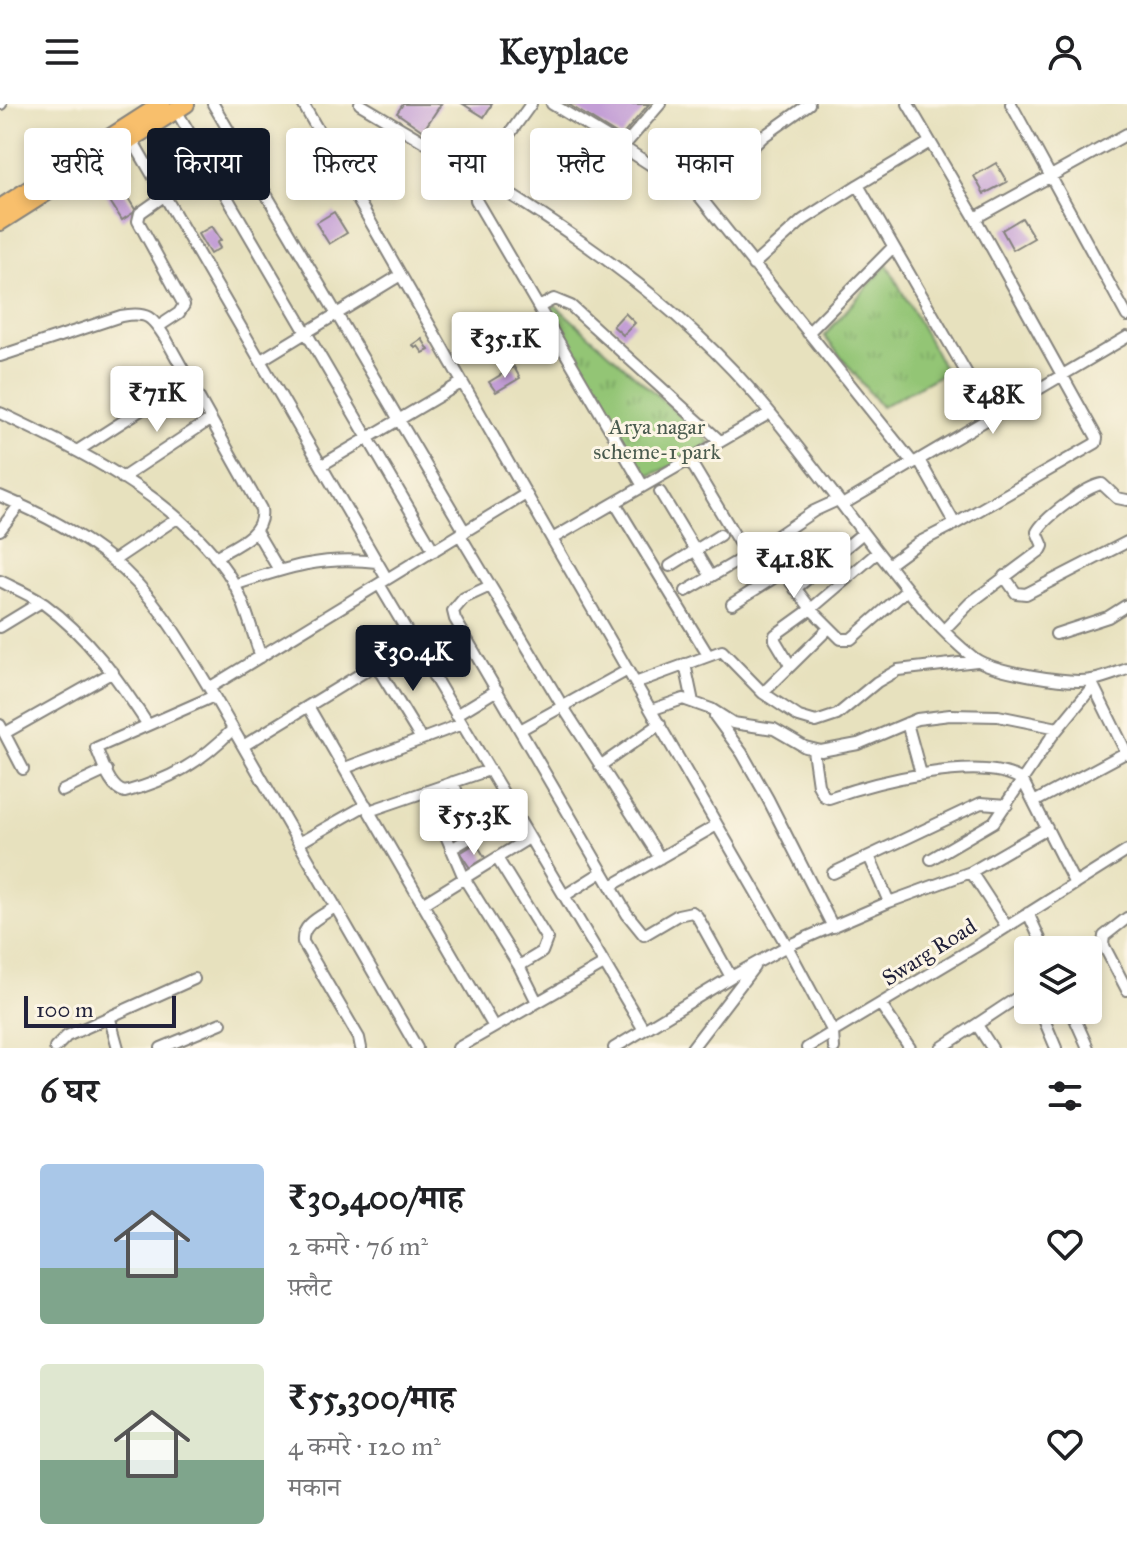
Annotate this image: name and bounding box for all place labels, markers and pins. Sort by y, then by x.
pin: ₹35.1K [440,312,570,380]
pin: ₹71K [110,366,204,434]
pin: ₹48K [946,368,1040,436]
pin: ₹41.8K [729,532,859,600]
pin: ₹30.4K [348,625,478,693]
pin: ₹55.3K [409,789,539,857]

